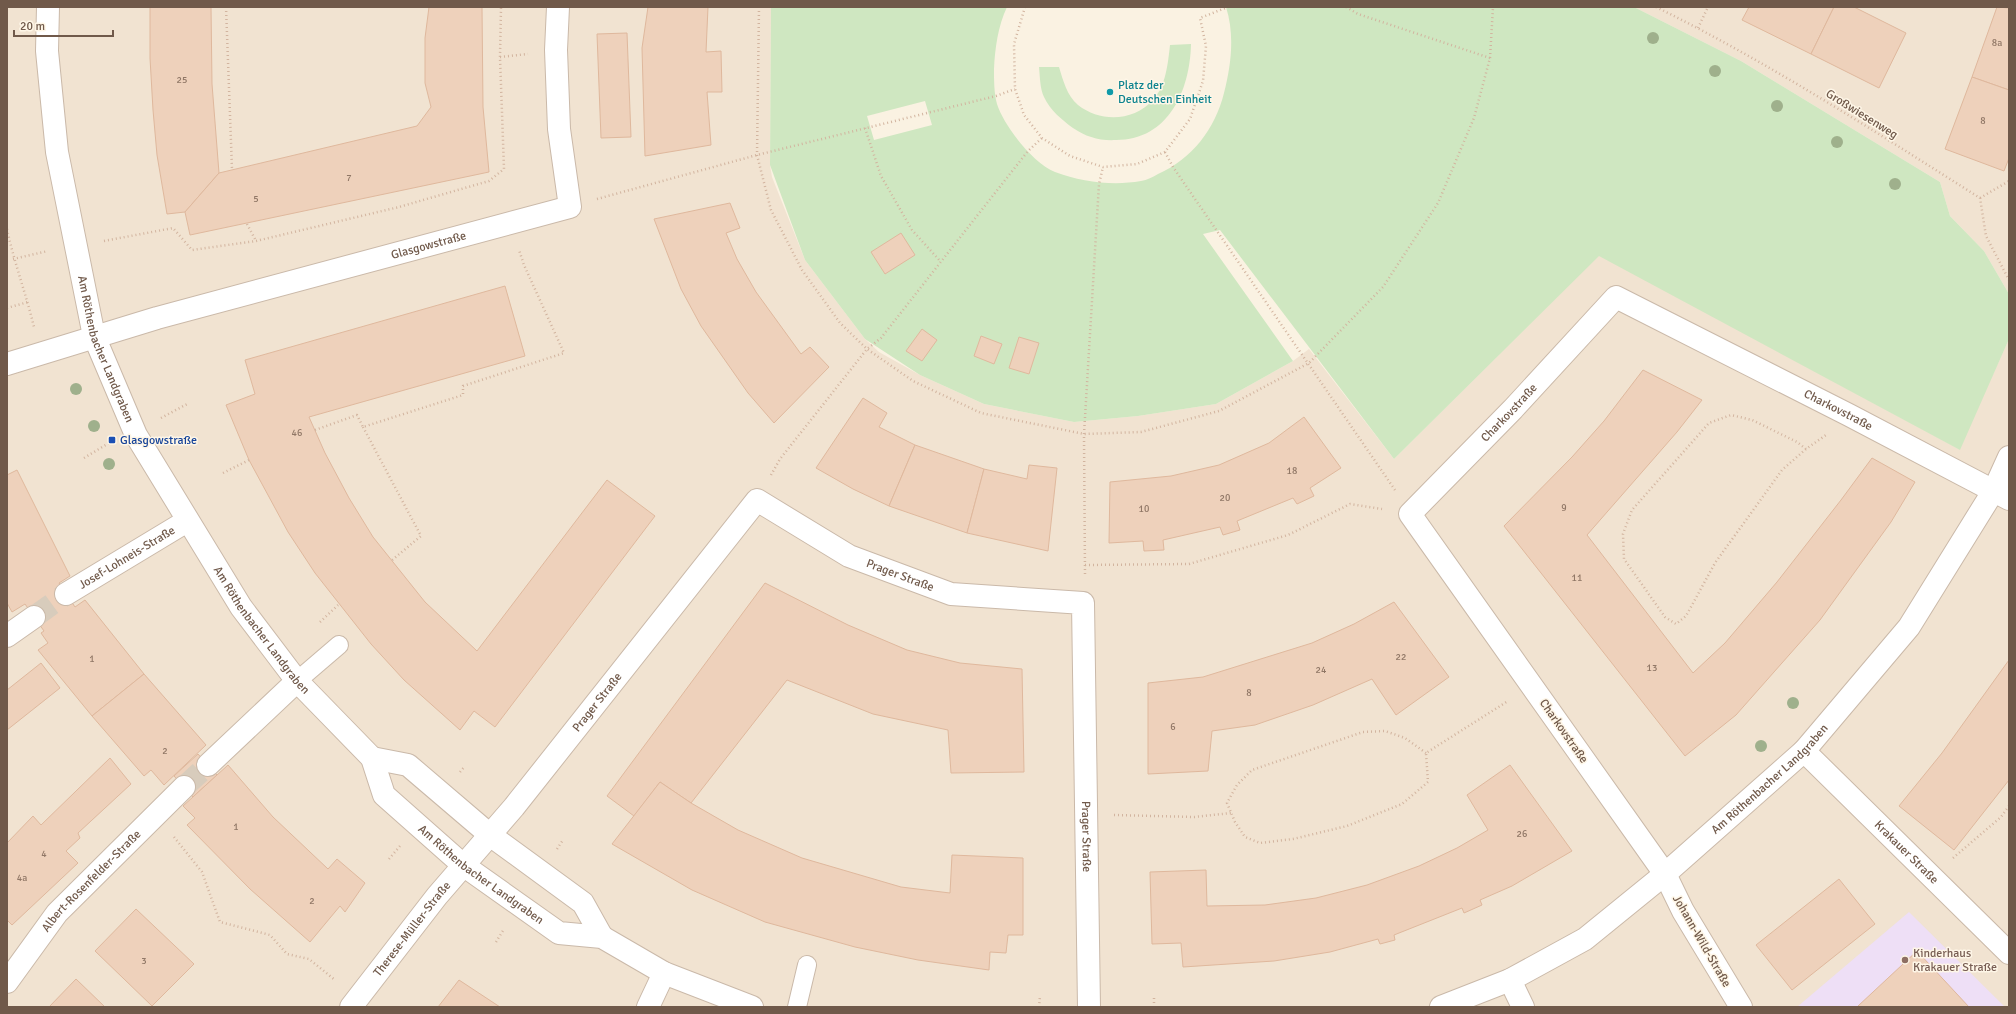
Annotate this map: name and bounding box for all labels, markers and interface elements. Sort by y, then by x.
scale bar [14,12,113,38]
text: 20 m [20,19,45,34]
house number: 8a [1992,37,2002,49]
house number: 25 [177,74,187,86]
place label: Platz der Deutschen Einheit [1118,78,1212,107]
street label: Großwiesenweg [1823,86,1901,143]
marker: Platz der Deutschen Einheit [1105,87,1115,97]
house number: 8 [1980,115,1986,127]
house number: 7 [346,172,352,184]
house number: 5 [253,193,259,205]
street label: Glasgowstraße [389,228,468,263]
street label: Am Röthenbacher Landgraben [74,274,137,425]
street label: Charkovstraße [1478,381,1541,445]
street label: Charkovstraße [1801,386,1875,434]
house number: 46 [292,427,302,439]
place label: Glasgowstraße [120,433,197,448]
marker: Glasgowstraße [107,435,117,445]
house number: 18 [1287,465,1297,477]
house number: 20 [1220,492,1230,504]
house number: 9 [1561,502,1567,514]
house number: 10 [1139,503,1149,515]
street label: Josef-Lohneis-Straße [76,523,178,593]
street label: Prager Straße [864,556,936,595]
street label: Am Röthenbacher Landgraben [210,564,313,698]
house number: 11 [1572,572,1582,584]
house number: 22 [1396,651,1406,663]
house number: 1 [89,653,95,665]
house number: 13 [1647,662,1657,674]
house number: 24 [1316,664,1327,676]
street label: Prager Straße [569,670,625,735]
house number: 8 [1246,687,1252,699]
street label: Charkovstraße [1536,696,1591,766]
house number: 6 [1170,721,1176,733]
street label: Am Röthenbacher Landgraben [1708,721,1831,838]
house number: 2 [162,745,168,757]
street label: Prager Straße [1078,801,1094,872]
street label: Krakauer Straße [1871,818,1941,887]
house number: 1 [233,821,239,833]
street label: Am Röthenbacher Landgraben [415,822,546,928]
street label: Albert-Rosenfelder-Straße [39,827,144,935]
house number: 26 [1517,828,1527,840]
house number: 4 [41,848,47,860]
house number: 4a [17,872,27,884]
street label: Therese-Müller-Straße [370,879,454,980]
street label: Johann-Wild-Straße [1669,893,1734,990]
house number: 2 [309,895,315,907]
place label: Kinderhaus Krakauer Straße [1913,946,1997,975]
house number: 3 [141,955,147,967]
marker: Kinderhaus Krakauer Straße [1900,955,1910,965]

